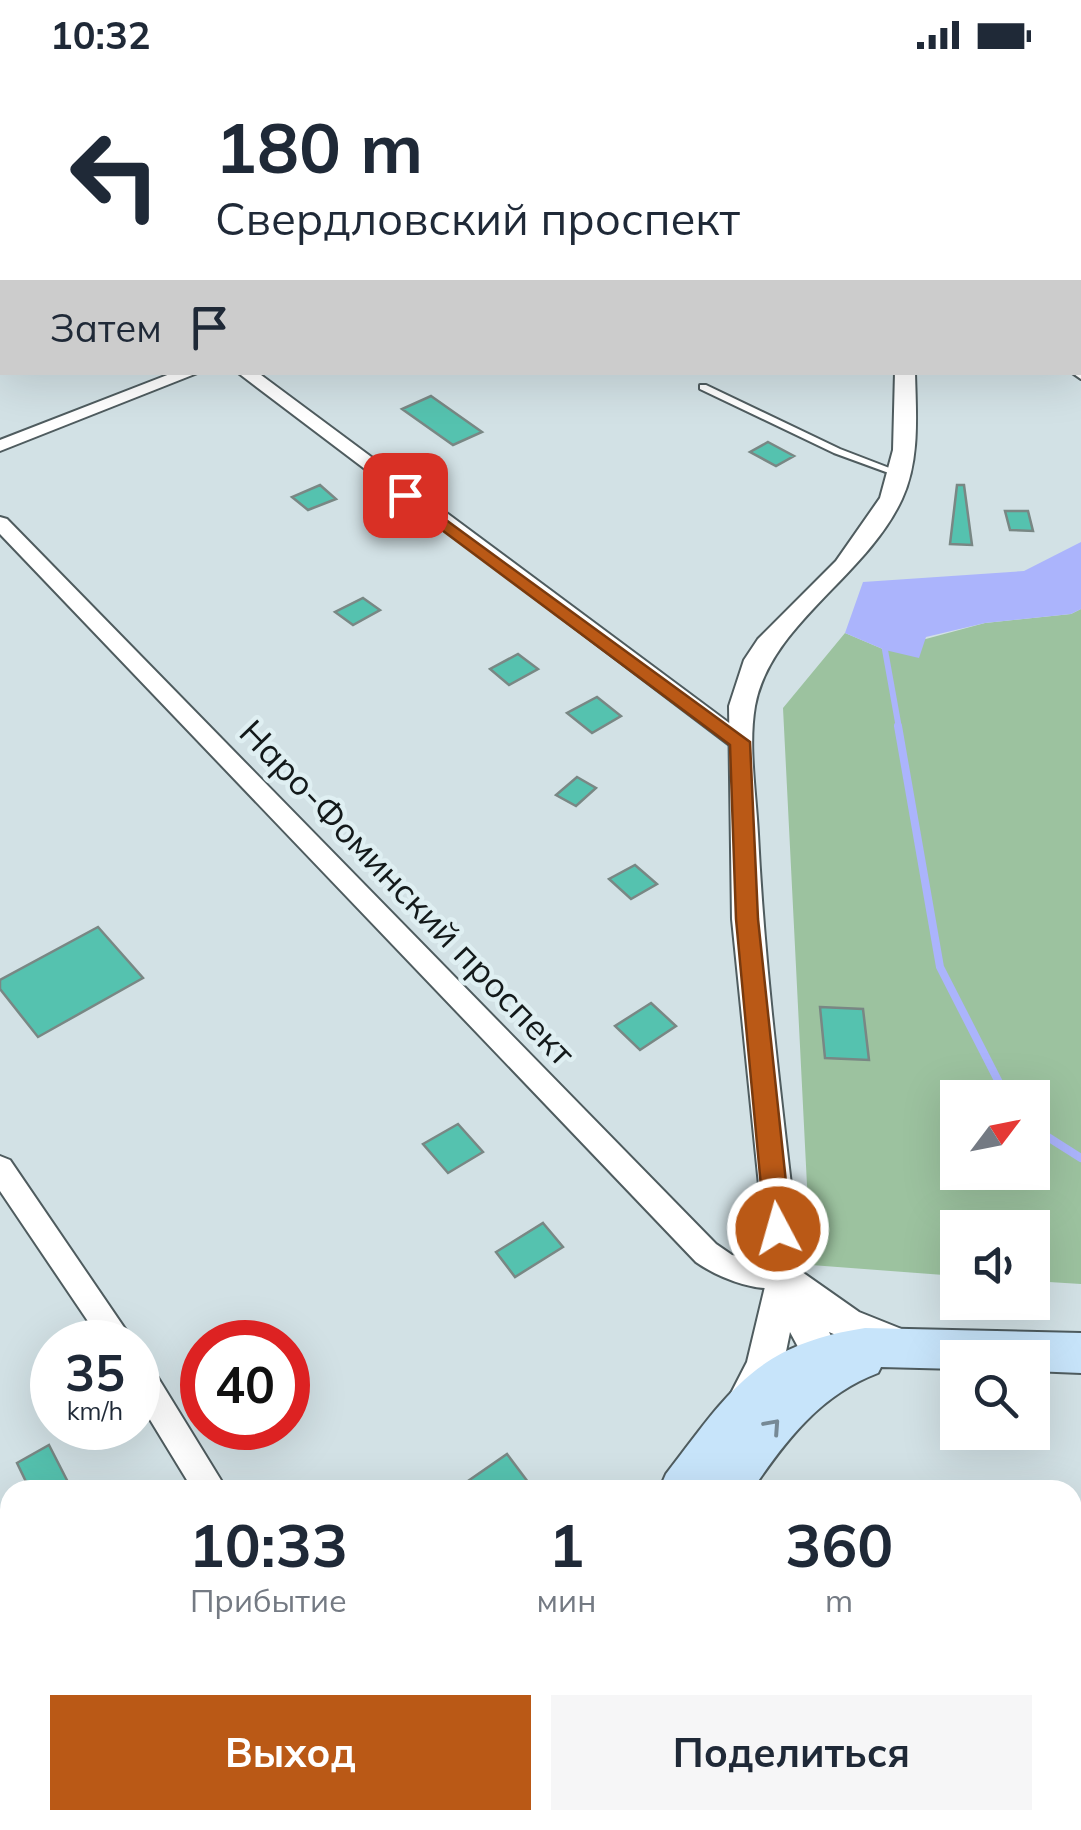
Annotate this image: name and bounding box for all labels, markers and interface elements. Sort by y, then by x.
text: 10:32 [50,11,151,59]
text: 180 m [215,103,423,191]
icon: left [50,110,180,240]
text: Свердловский проспект [215,190,740,246]
icon: arrive [182,300,237,355]
text: Затем [50,304,162,352]
pin [363,453,448,538]
icon: arrive [378,468,433,523]
street label: Наро-Фоминский проспект [231,710,585,1074]
north arrow [940,1080,1050,1190]
map controls [940,1080,1050,1450]
position arrow [726,1177,830,1281]
button: sound [940,1210,1050,1320]
speed limit sign: 40 [180,1320,310,1450]
button: search [940,1340,1050,1450]
text: 35 [65,1341,125,1404]
text: km/h [67,1395,123,1426]
one-way arrow [761,1419,779,1438]
text: 10:33 [189,1507,348,1582]
text: 1 [548,1507,584,1582]
text: 360 [785,1507,893,1582]
text: Прибытие [190,1580,347,1620]
text: мин [537,1580,596,1620]
text: m [825,1580,853,1620]
button: Выход [50,1695,531,1810]
button: Поделиться [551,1695,1032,1810]

